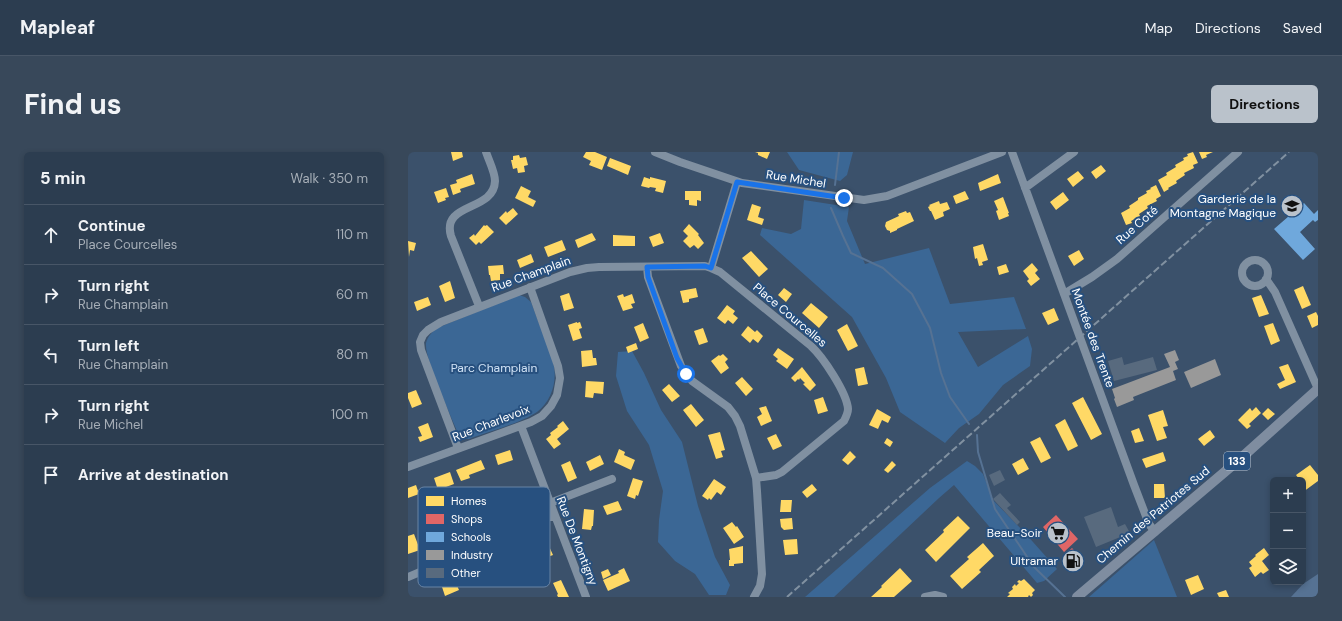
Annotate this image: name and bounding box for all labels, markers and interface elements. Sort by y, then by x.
text: Mapleaf [20,15,95,40]
text: Map [1145,19,1173,37]
text: Directions [1195,19,1261,37]
text: Saved [1283,19,1322,37]
button: Directions [1211,85,1318,123]
text: Find us [24,86,122,123]
street label: Rue Michel [765,166,827,192]
text: 5 min [40,167,86,189]
text: Walk · 350 m [290,170,368,187]
route end [835,189,853,207]
place label: Garderie de la Montagne Magique [1170,191,1276,221]
school or university icon: Garderie de la Montagne Magique [1279,193,1305,219]
street label: Rue Coté [1113,202,1162,248]
text: Continue [78,216,146,236]
icon: ahead [40,224,62,246]
text: 110 m [336,226,368,243]
text: Place Courcelles [78,236,177,253]
street label: Rue Champlain [489,252,573,296]
text: Turn right [78,276,149,296]
street label: Place Courcelles [750,279,830,351]
icon: right [40,284,62,306]
text: 60 m [336,286,368,303]
street label: Montée des Trente [1068,286,1118,390]
text: Rue Champlain [78,296,168,313]
text: Turn left [78,336,139,356]
icon: left [40,344,62,366]
text: 80 m [336,346,368,363]
text: Rue Champlain [78,356,168,373]
park label: Parc Champlain [451,360,537,376]
route start [677,365,695,383]
text: Turn right [78,396,149,416]
street label: Rue Charlevoix [450,401,532,445]
icon: right [40,404,62,426]
text: 100 m [331,406,368,423]
text: Rue Michel [78,416,143,433]
road number: 133 [1224,452,1250,470]
street label: Chemin des Patriotes Sud [1093,463,1213,567]
icon: arrive [40,464,62,486]
text: Arrive at destination [78,465,229,485]
map controls [1270,477,1306,585]
button: + [1270,477,1306,513]
legend [418,487,550,587]
text: Homes [451,494,487,508]
street label: Rue De Montigny [553,494,601,588]
text: Shops [451,512,483,526]
button: − [1270,513,1306,549]
supermarket icon: Beau-Soir [1045,520,1071,546]
place label: Beau-Soir [987,525,1043,541]
text: Schools [451,530,491,544]
text: Industry [451,548,493,562]
fuel station icon: Ultramar [1060,548,1086,574]
button: layers [1270,549,1306,585]
place label: Ultramar [1010,553,1059,569]
text: Other [451,566,480,580]

